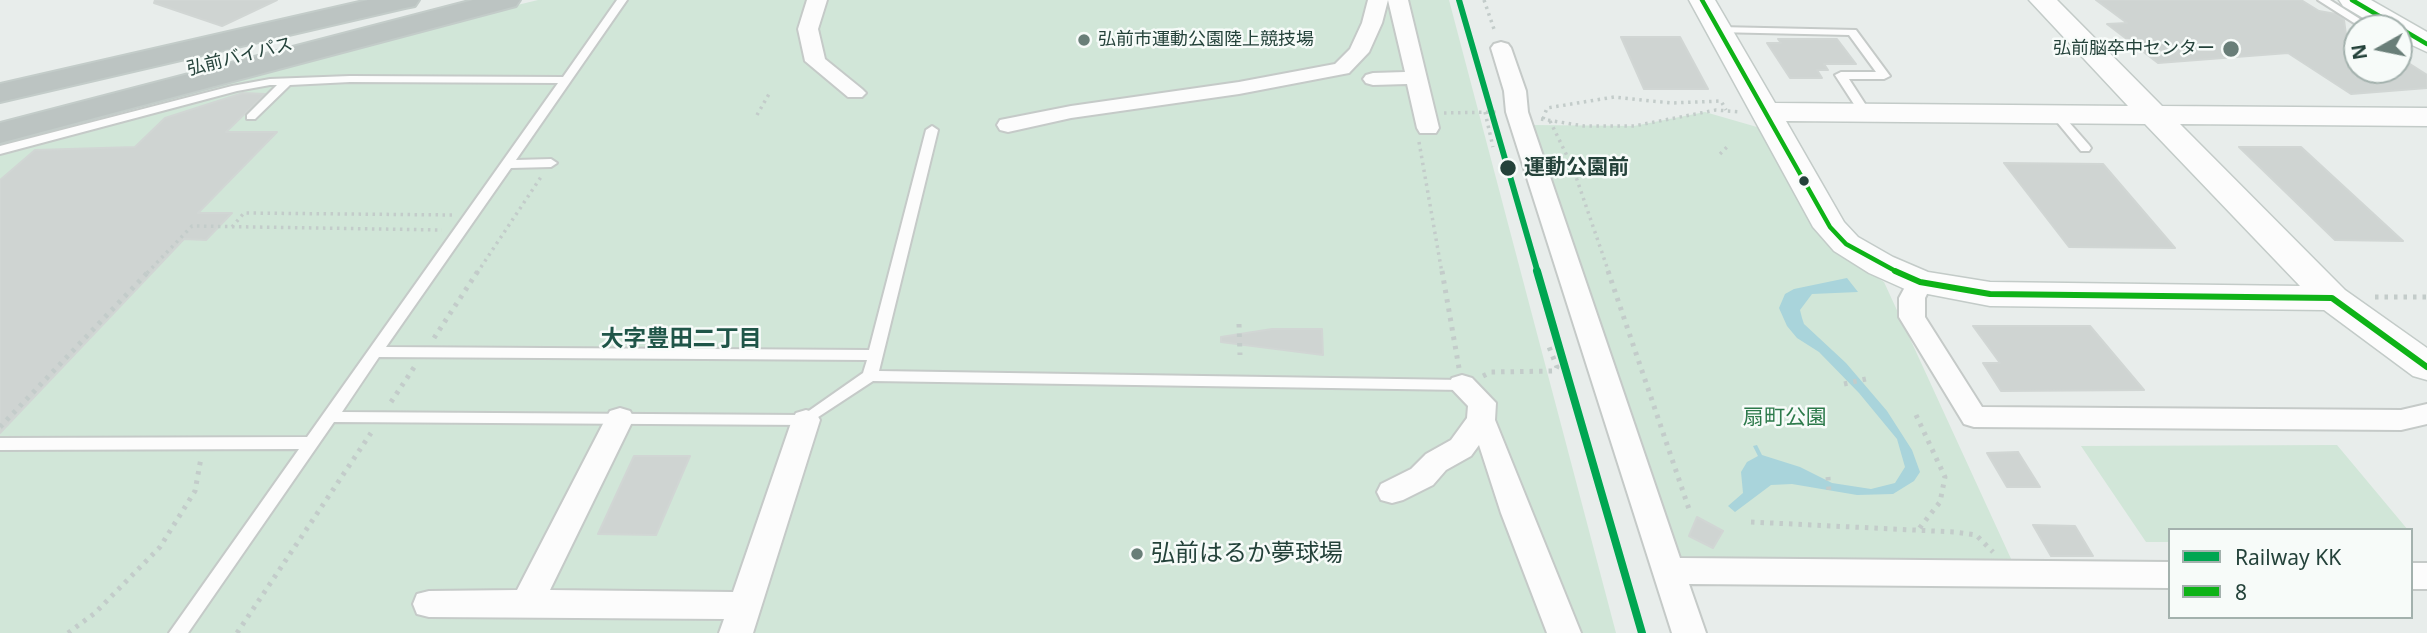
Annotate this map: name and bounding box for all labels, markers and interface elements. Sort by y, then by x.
north arrow [2343,14,2413,84]
place label: 弘前市運動公園陸上競技場 [1098,29,1314,51]
marker: 弘前市運動公園陸上競技場 [1076,32,1092,48]
street label: 弘前バイパス [185,33,295,81]
place label: 弘前脳卒中センター [2053,38,2215,60]
marker: 弘前脳卒中センター [2221,39,2241,59]
text: N [2345,42,2373,62]
place label: 運動公園前 [1524,155,1629,181]
marker: 運動公園前 [1498,158,1518,178]
unlabelled marker [1797,174,1811,188]
district label: 大字豊田二丁目 [601,325,761,353]
park label: 扇町公園 [1743,405,1827,431]
legend [2168,528,2413,619]
place label: 弘前はるか夢球場 [1151,540,1343,568]
text: Railway KK [2235,543,2341,571]
marker: 弘前はるか夢球場 [1129,546,1145,562]
text: 8 [2235,578,2247,606]

